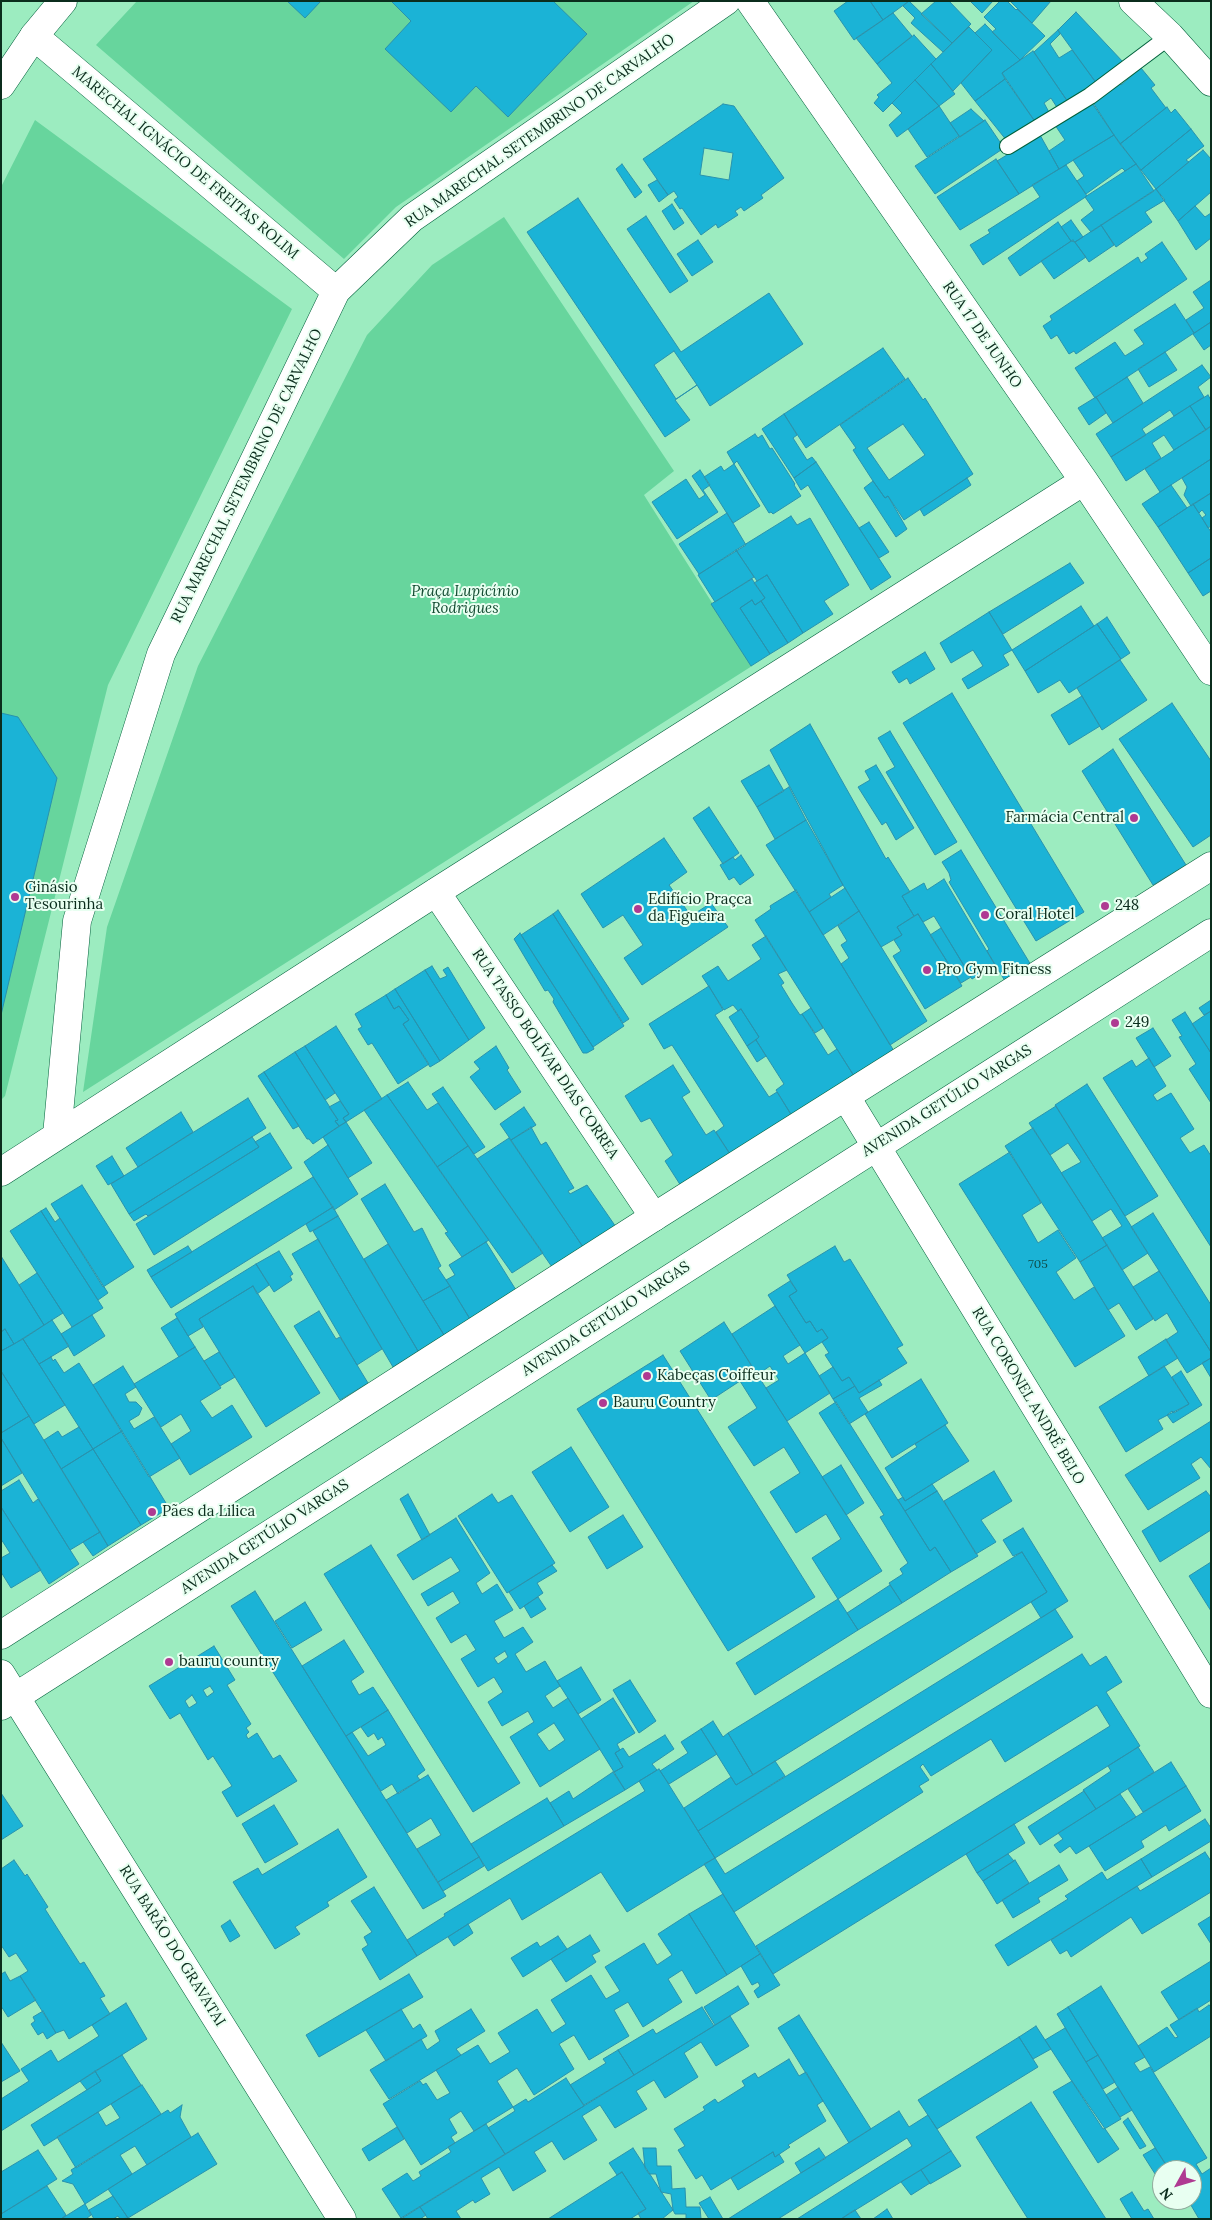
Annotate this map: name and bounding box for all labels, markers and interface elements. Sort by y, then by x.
street label: RUA MARECHAL SETEMBRINO DE CARVALHO [402,30,678,232]
street label: MARECHAL IGNÁCIO DE FREITAS ROLIM [68,63,302,263]
street label: RUA 17 DE JUNHO [938,278,1026,392]
street label: RUA MARECHAL SETEMBRINO DE CARVALHO [168,326,326,626]
park label: Praça Lupicínio Rodrigues [411,583,519,618]
place label: Farmácia Central [1006,809,1124,827]
marker: Farmácia Central [1128,812,1140,824]
place label: Ginásio Tesourinha [25,879,103,914]
marker: Ginásio Tesourinha [9,891,21,903]
place label: Edifício Praçca da Figueira [648,891,752,926]
place label: 248 [1115,897,1139,915]
marker: 248 [1099,900,1111,912]
marker: Edifício Praçca da Figueira [632,903,644,915]
place label: Coral Hotel [995,906,1075,924]
marker: Coral Hotel [979,909,991,921]
street label: RUA TASSO BOLÍVAR DIAS CORREA [468,946,622,1162]
place label: Pro Gym Fitness [937,961,1051,979]
marker: Pro Gym Fitness [921,964,933,976]
place label: 249 [1125,1014,1150,1032]
marker: 249 [1109,1017,1121,1029]
street label: AVENIDA GETÚLIO VARGAS [859,1041,1035,1161]
street label: AVENIDA GETÚLIO VARGAS [519,1258,693,1380]
house number: 705 [1028,1258,1048,1272]
street label: RUA CORONEL ANDRÉ BELO [968,1304,1088,1488]
place label: Kabeças Coiffeur [657,1367,776,1385]
marker: Kabeças Coiffeur [641,1370,653,1382]
place label: Bauru Country [613,1394,716,1412]
marker: Bauru Country [597,1397,609,1409]
street label: AVENIDA GETÚLIO VARGAS [178,1476,352,1598]
place label: Pães da Lilica [162,1503,255,1521]
marker: Pães da Lilica [146,1506,158,1518]
place label: bauru country [179,1653,279,1671]
marker: bauru country [163,1656,175,1668]
street label: RUA BARÃO DO GRAVATAI [115,1862,229,2030]
north arrow [1152,2160,1202,2210]
text: N [1156,2184,1177,2204]

